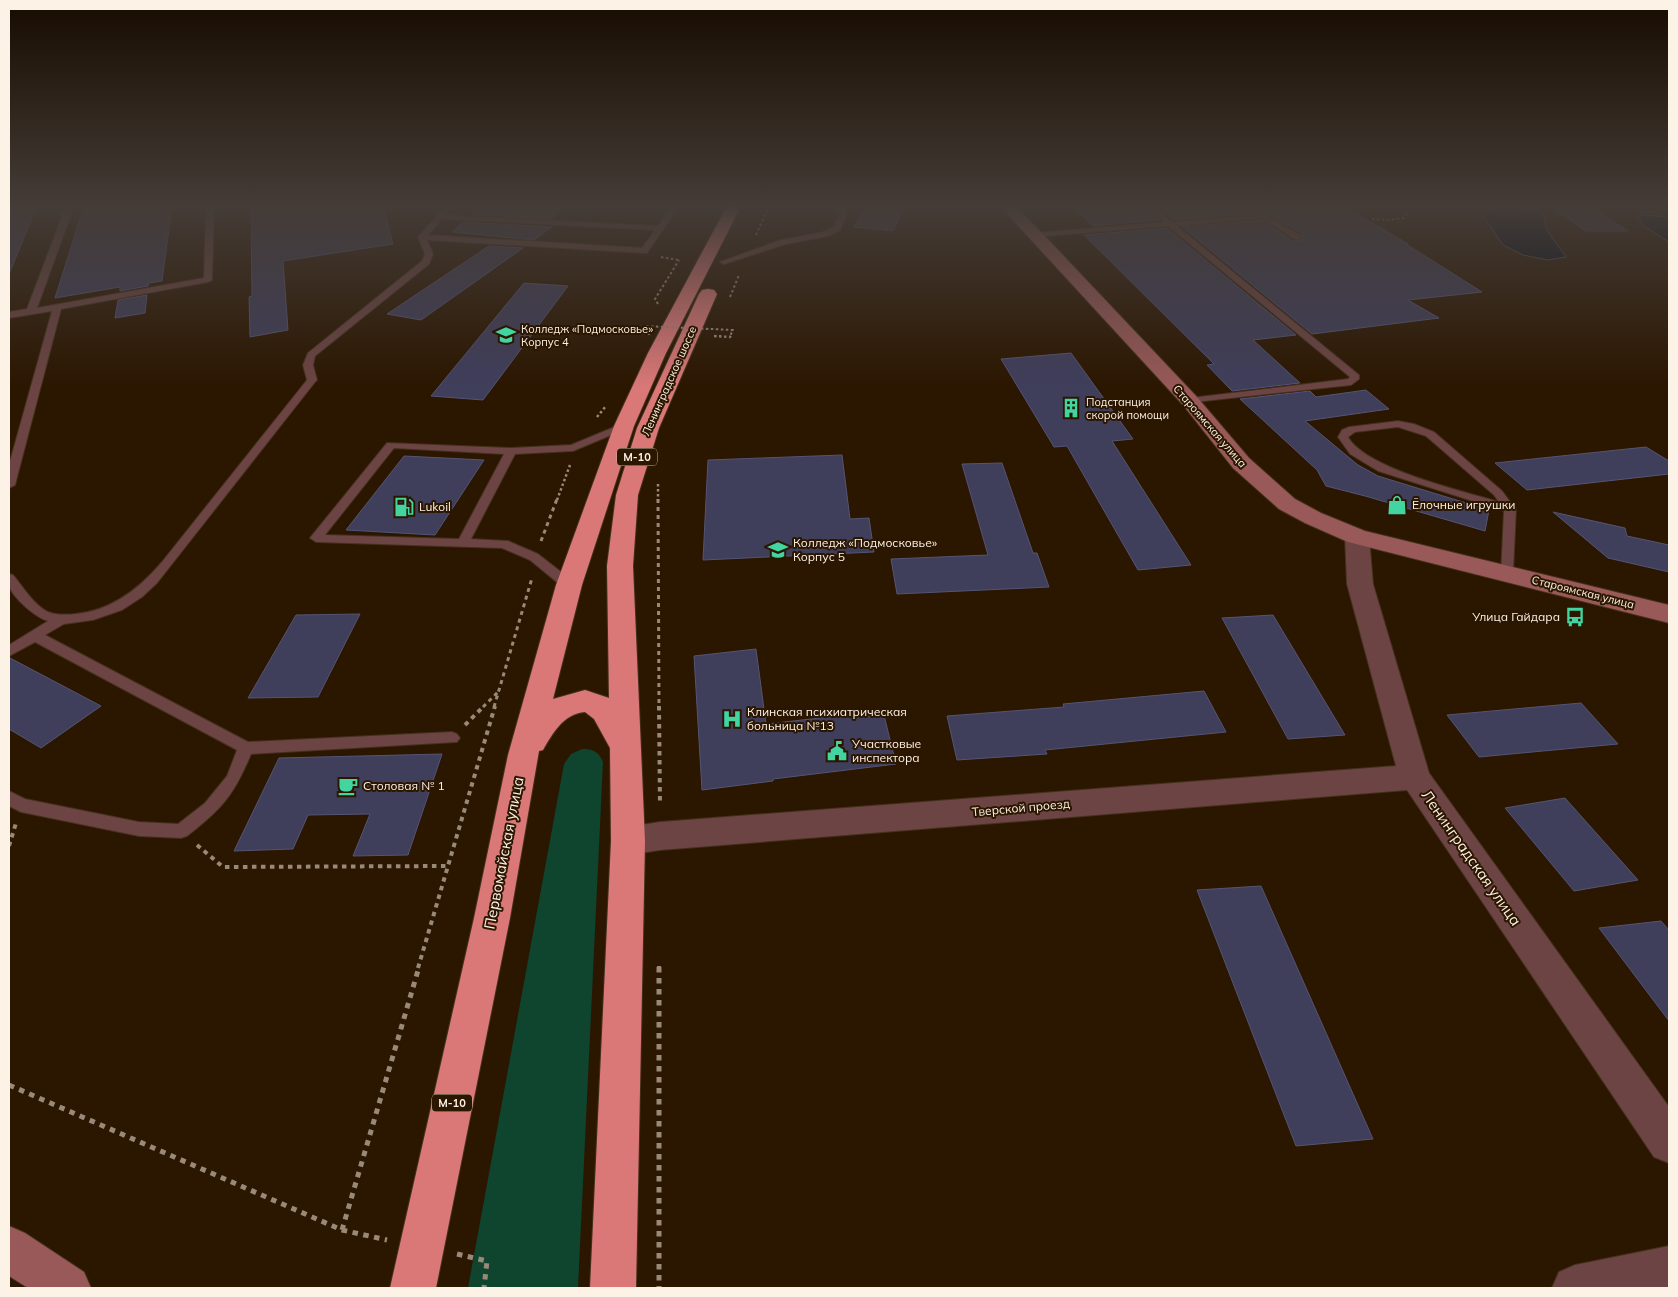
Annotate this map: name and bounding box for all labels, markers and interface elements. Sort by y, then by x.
place label: Колледж «Подмосковье» Корпус 4 [521,322,653,349]
school or university icon: Колледж «Подмосковье» Корпус 4 [495,324,517,346]
street label: Ленинградское шоссе [638,324,700,438]
street label: Староямская улица [1170,382,1250,470]
place label: Подстанция скорой помощи [1086,395,1169,422]
building icon: Подстанция скорой помощи [1060,397,1082,419]
road number: М-10 [617,448,657,466]
shop icon: Ёлочные игрушки [1386,494,1408,516]
fuel station icon: Lukoil [393,496,415,518]
place label: Ёлочные игрушки [1412,497,1515,512]
place label: Lukoil [419,499,451,514]
place label: Колледж «Подмосковье» Корпус 5 [793,535,938,564]
school or university icon: Колледж «Подмосковье» Корпус 5 [767,539,789,561]
street label: Староямская улица [1530,573,1636,611]
bus stop icon: Улица Гайдара [1564,606,1586,628]
place label: Улица Гайдара [1471,609,1560,624]
place label: Клинская психиатрическая больница №13 [747,704,907,733]
hospital icon: Клинская психиатрическая больница №13 [721,708,743,730]
place label: Участковые инспектора [851,736,922,765]
public building icon: Участковые инспектора [826,740,848,762]
cafe icon: Столовая № 1 [337,775,359,797]
street label: Первомайская улица [479,775,528,931]
place label: Столовая № 1 [363,778,445,793]
street label: Ленинградская улица [1417,786,1525,929]
street label: Тверской проезд [971,796,1071,819]
road number: М-10 [432,1094,472,1112]

